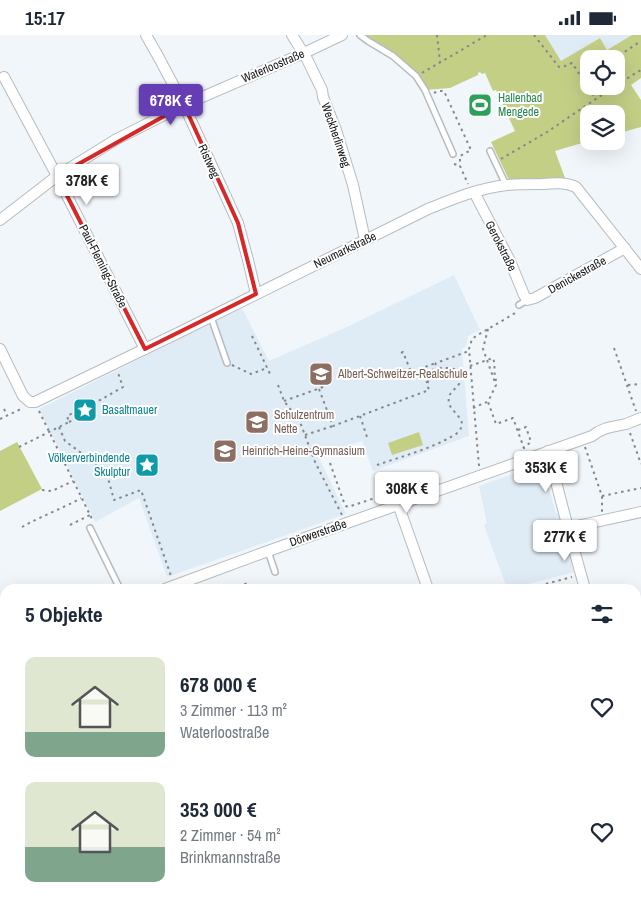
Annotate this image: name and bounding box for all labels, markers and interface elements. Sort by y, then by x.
text: 15:17 [25,5,65,31]
street label: Waterloostraße [239,46,307,86]
map controls [580,50,625,150]
button: locate [580,50,625,95]
pin: 678K € [130,83,212,126]
text: 678K € [150,89,192,111]
place label: Hallenbad Mengede [498,90,542,120]
sports icon: Hallenbad Mengede [467,92,493,118]
street label: Weckherlinweg [318,101,355,170]
button: layers [580,105,625,150]
street label: Ristweg [194,142,224,181]
pin: 378K € [46,163,128,206]
text: 378K € [66,169,108,191]
street label: Gerokstraße [481,218,521,274]
street label: Paul-Fleming-Straße [75,222,131,310]
street label: Neumarkstraße [311,228,379,272]
street label: Denickestraße [545,252,609,298]
school or university icon: Albert-Schweitzer-Realschule [308,361,334,387]
place label: Albert-Schweitzer-Realschule [337,366,468,382]
place icon: Basaltmauer [72,397,98,423]
place label: Basaltmauer [102,402,158,418]
place label: Schulzentrum Nette [274,407,334,437]
school or university icon: Schulzentrum Nette [244,409,270,435]
school or university icon: Heinrich-Heine-Gymnasium [212,438,238,464]
place label: Heinrich-Heine-Gymnasium [242,443,365,459]
place label: Völkerverbindende Skulptur [48,450,131,480]
pin: 353K € [505,451,587,493]
place icon: Völkerverbindende Skulptur [134,452,160,478]
text: 353K € [525,456,567,478]
pin: 308K € [366,471,448,514]
text: 308K € [386,477,428,499]
street label: Dörwerstraße [287,516,349,550]
pin: 277K € [524,519,606,562]
text: 277K € [544,525,586,547]
text: 5 Objekte [25,600,103,629]
icon: filters [588,600,616,628]
text: 678 000 € [180,670,257,699]
icon: home [65,677,125,737]
icon: heart [588,693,616,721]
text: 3 Zimmer · 113 m² [180,699,287,721]
text: Waterloostraße [180,721,269,743]
text: 353 000 € [180,795,257,824]
icon: home [65,802,125,862]
icon: heart [588,818,616,846]
text: 2 Zimmer · 54 m² [180,824,281,846]
text: Brinkmannstraße [180,846,281,868]

